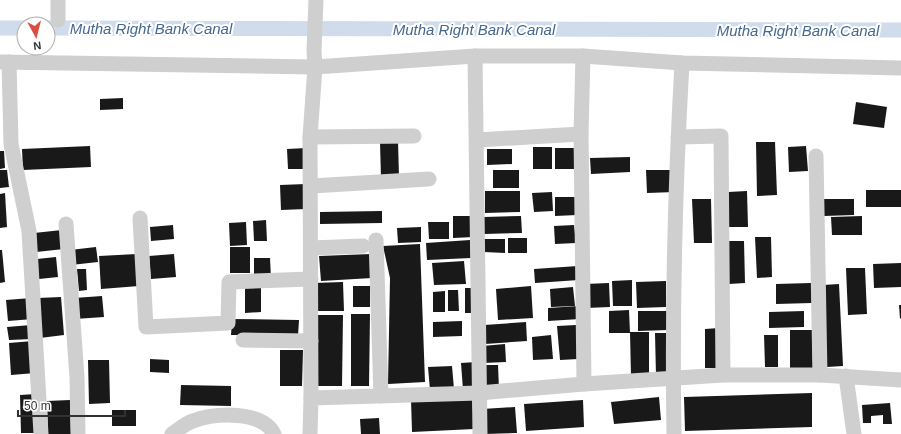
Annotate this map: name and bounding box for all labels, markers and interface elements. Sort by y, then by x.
north arrow [16,16,56,56]
water label: Mutha Right Bank Canal [70,20,233,37]
water label: Mutha Right Bank Canal [393,21,556,38]
water label: Mutha Right Bank Canal [717,22,880,39]
text: N [32,39,42,52]
scale bar [18,392,125,418]
text: 50 m [24,399,51,413]

